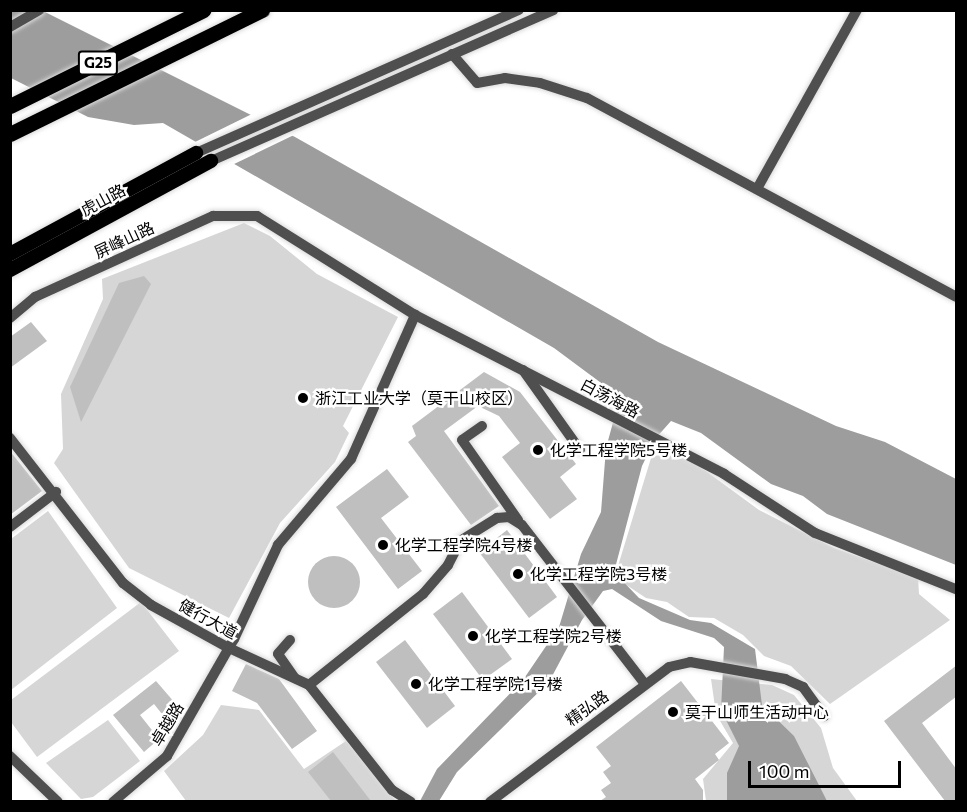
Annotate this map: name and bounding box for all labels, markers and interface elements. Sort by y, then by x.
road number: G25 [77,51,119,75]
street label: 虎山路 [77,180,129,220]
street label: 屏峰山路 [91,218,157,262]
street label: 白荡海路 [577,375,643,421]
place label: 浙江工业大学（莫干山校区） [315,388,523,408]
marker: 浙江工业大学（莫干山校区） [296,391,310,405]
place label: 化学工程学院5号楼 [550,440,687,460]
marker: 化学工程学院5号楼 [531,443,545,457]
place label: 化学工程学院4号楼 [395,535,533,555]
marker: 化学工程学院4号楼 [376,538,390,552]
place label: 化学工程学院3号楼 [530,564,667,584]
marker: 化学工程学院3号楼 [511,567,525,581]
street label: 健行大道 [175,595,241,643]
place label: 化学工程学院2号楼 [485,626,622,646]
marker: 化学工程学院2号楼 [466,629,480,643]
place label: 化学工程学院1号楼 [428,674,563,694]
marker: 化学工程学院1号楼 [409,677,423,691]
street label: 精弘路 [562,686,612,730]
street label: 卓越路 [146,698,188,750]
place label: 莫干山师生活动中心 [685,702,829,722]
marker: 莫干山师生活动中心 [666,705,680,719]
scale bar [751,749,904,787]
text: 100 m [759,760,809,782]

